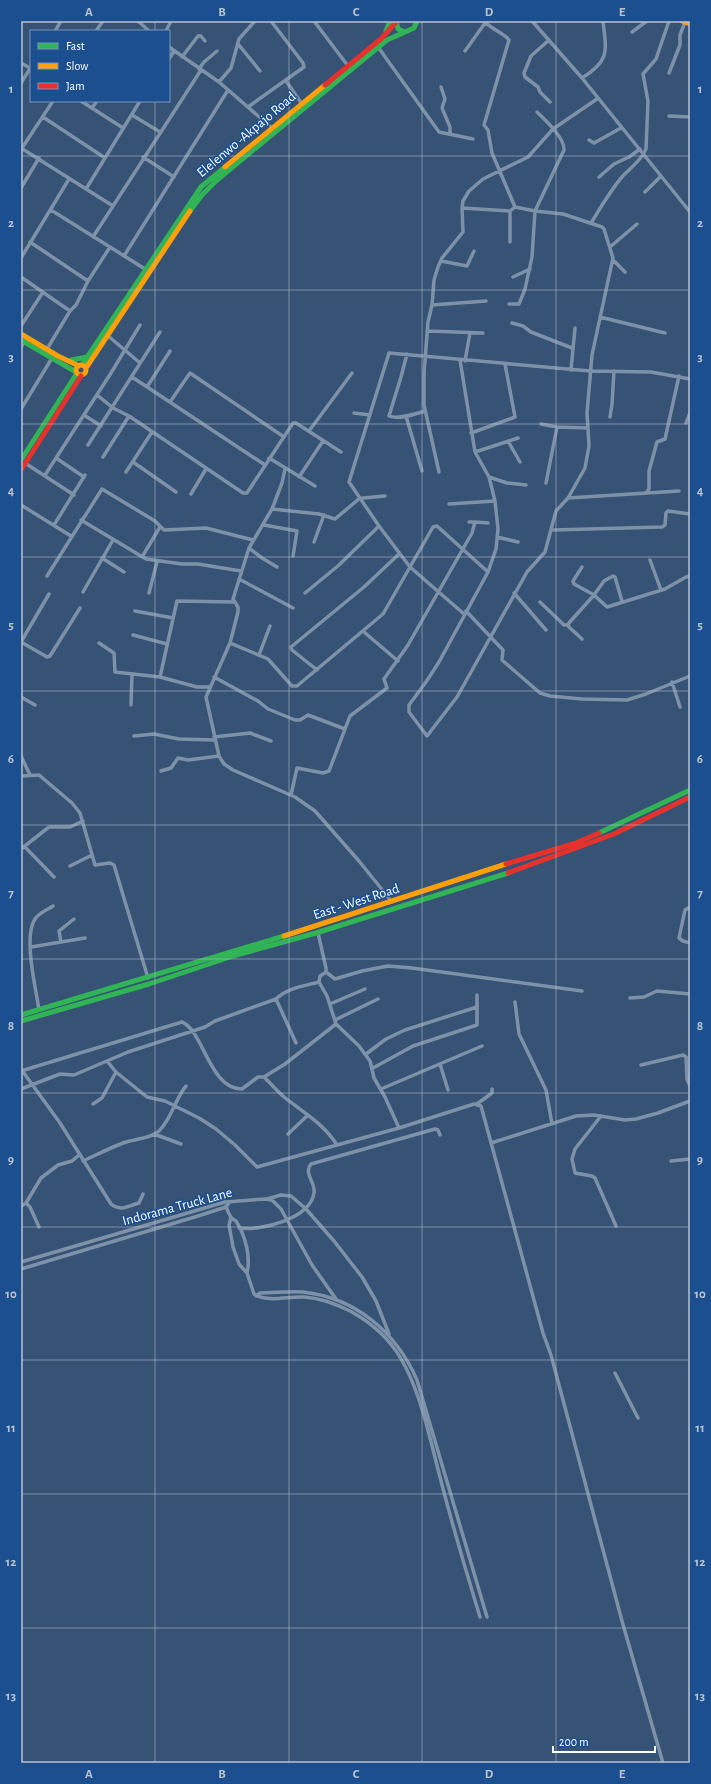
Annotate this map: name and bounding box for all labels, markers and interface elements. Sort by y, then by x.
text: A [85,6,93,19]
text: B [218,6,226,19]
text: C [353,6,360,19]
text: D [485,6,494,19]
text: E [619,6,626,19]
legend [30,30,170,102]
text: Fast [66,40,85,52]
text: Slow [66,60,88,72]
text: Jam [66,80,85,92]
text: 1 [9,83,13,96]
text: 1 [698,83,702,96]
street label: Elelenwo -Akpajo Road [195,89,299,180]
text: 2 [8,217,14,230]
text: 2 [697,217,703,230]
text: 3 [8,351,14,364]
text: 3 [697,351,703,364]
text: 4 [8,485,15,498]
text: 4 [697,485,704,498]
text: 5 [8,619,14,632]
text: 5 [697,619,703,632]
text: 6 [8,753,14,766]
text: 6 [697,753,703,766]
street label: East - West Road [312,881,401,922]
text: 7 [8,887,14,900]
text: 7 [697,887,703,900]
text: 8 [8,1020,14,1033]
text: 8 [697,1020,703,1033]
text: 9 [8,1154,14,1167]
text: 9 [697,1154,703,1167]
street label: Indorama Truck Lane [121,1186,234,1228]
text: 10 [5,1288,17,1301]
text: 10 [694,1288,706,1301]
text: 11 [6,1422,16,1435]
text: 11 [695,1422,705,1435]
text: 12 [6,1556,16,1569]
text: 12 [695,1556,705,1569]
text: 13 [6,1690,17,1703]
text: 13 [695,1690,706,1703]
scale bar [553,1728,655,1754]
text: 200 m [559,1736,589,1748]
text: A [85,1768,93,1781]
text: B [218,1768,226,1781]
text: C [353,1768,360,1781]
text: D [485,1768,494,1781]
text: E [619,1768,626,1781]

